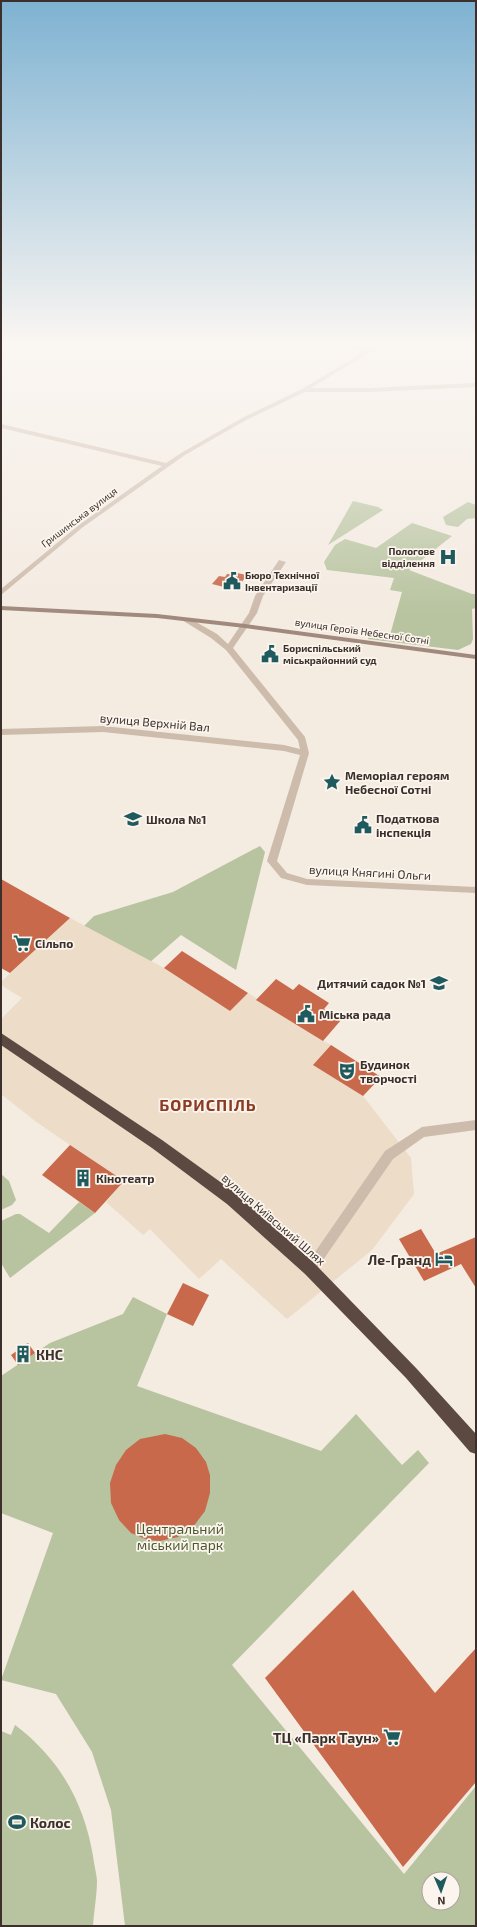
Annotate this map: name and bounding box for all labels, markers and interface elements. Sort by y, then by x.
street label: Гришинська вулиця [39,484,120,550]
place label: Пологове відділення [382,545,435,569]
hospital icon: Пологове відділення [438,547,458,567]
place label: Бюро Технічної Інвентаризації [245,569,319,593]
public building icon: Бюро Технічної Інвентаризації [222,571,242,591]
street label: вулиця Героїв Небесної Сотні [294,616,430,647]
place label: Бориспільський міськрайонний суд [283,642,377,666]
public building icon: Бориспільський міськрайонний суд [260,644,280,664]
street label: вулиця Верхній Вал [99,710,211,735]
place label: Меморіал героям Небесної Сотні [345,768,449,796]
place icon: Меморіал героям Небесної Сотні [322,772,342,792]
school or university icon: Школа №1 [123,809,143,829]
place label: Податкова інспекція [376,811,440,839]
place label: Школа №1 [146,812,206,826]
public building icon: Податкова інспекція [353,815,373,835]
street label: вулиця Княгині Ольги [309,862,431,883]
supermarket icon: Сільпо [12,933,32,953]
place label: Сільпо [35,936,73,950]
school or university icon: Дитячий садок №1 [429,973,449,993]
place label: Дитячий садок №1 [317,976,426,990]
public building icon: Міська рада [296,1004,316,1024]
place label: Міська рада [319,1007,391,1021]
place label: Будинок творчості [360,1057,417,1085]
theatre icon: Будинок творчості [337,1061,357,1081]
district label: БОРИСПІЛЬ [159,1095,257,1114]
building icon: Кінотеатр [73,1168,93,1188]
street label: вулиця Київський Шлях [219,1170,329,1269]
place label: Кінотеатр [96,1171,154,1185]
hotel icon: Ле-Гранд [434,1249,454,1269]
place label: Ле-Гранд [368,1251,431,1268]
building icon: КНС [13,1344,33,1364]
place label: КНС [36,1346,63,1363]
park label: Центральний міський парк [136,1520,224,1553]
supermarket icon: ТЦ «Парк Таун» [382,1727,402,1747]
place label: ТЦ «Парк Таун» [273,1729,379,1746]
sports icon: Колос [7,1812,27,1832]
place label: Колос [30,1814,71,1831]
north arrow [421,1871,461,1911]
text: N [437,1895,446,1908]

